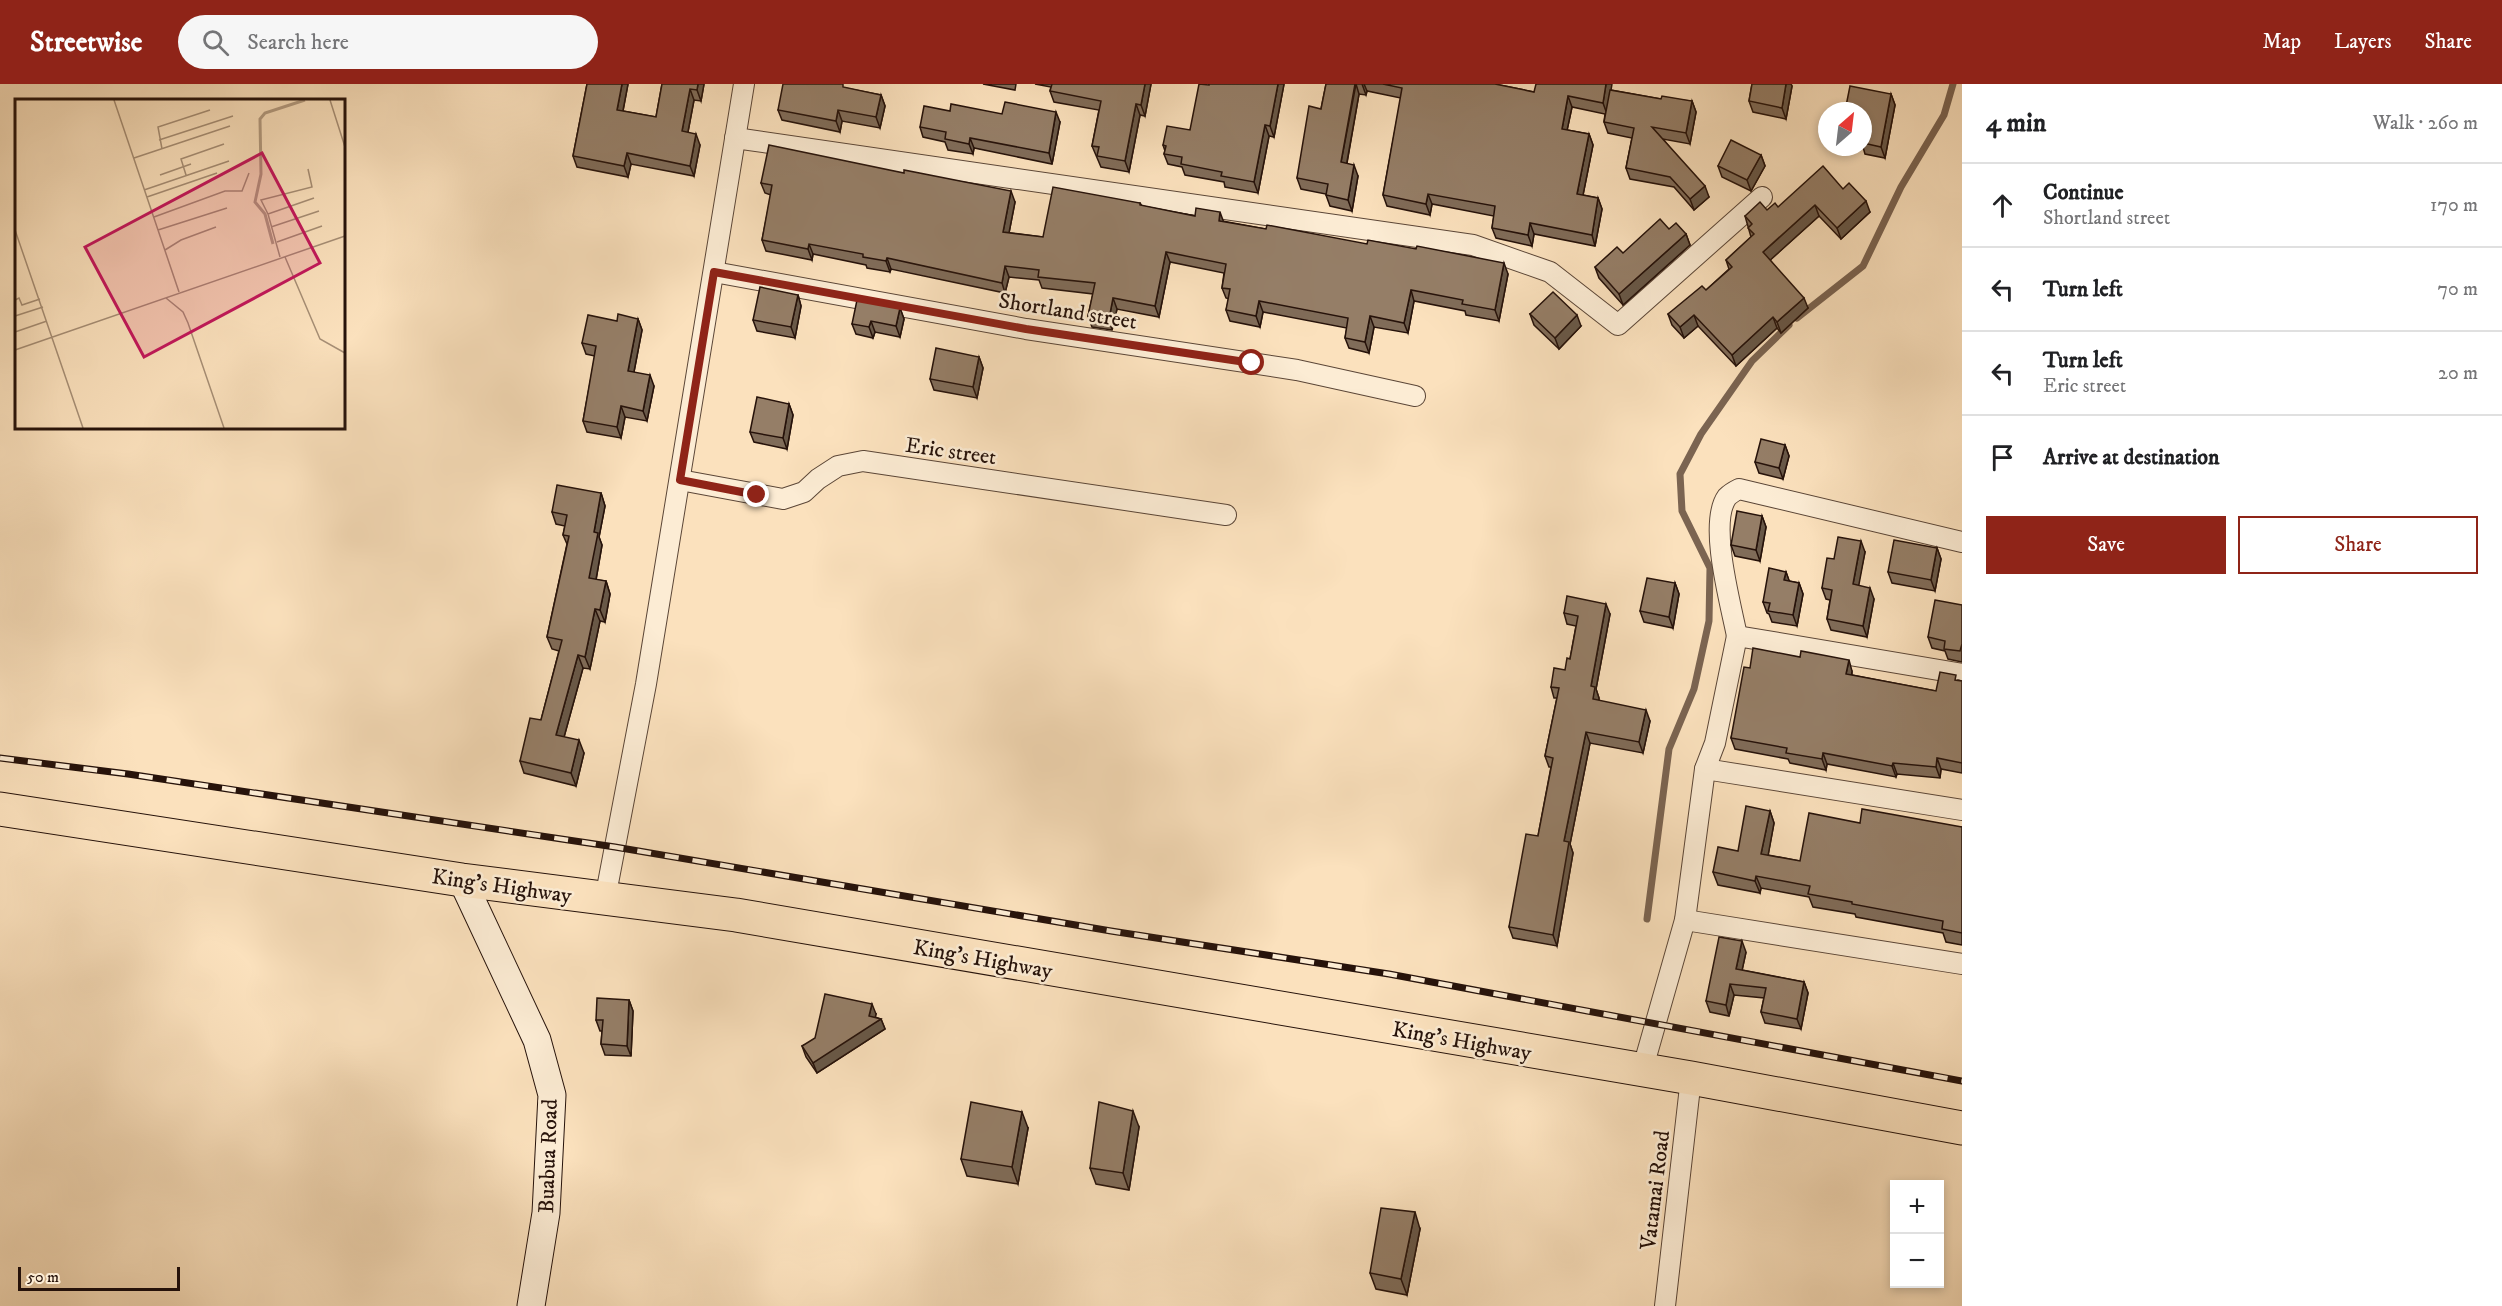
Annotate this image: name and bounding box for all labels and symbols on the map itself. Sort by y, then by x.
inset map [15,99,345,429]
north arrow [1818,102,1872,156]
street label: Shortland street [997,287,1139,336]
route start [1238,349,1264,375]
street label: Eric street [904,432,998,471]
route end [743,481,769,507]
street label: King's Highway [430,863,574,910]
street label: King's Highway [911,934,1055,985]
street label: King's Highway [1390,1016,1534,1067]
street label: Buabua Road [533,1098,564,1214]
street label: Vatamai Road [1635,1129,1676,1252]
scale bar [18,1264,180,1292]

